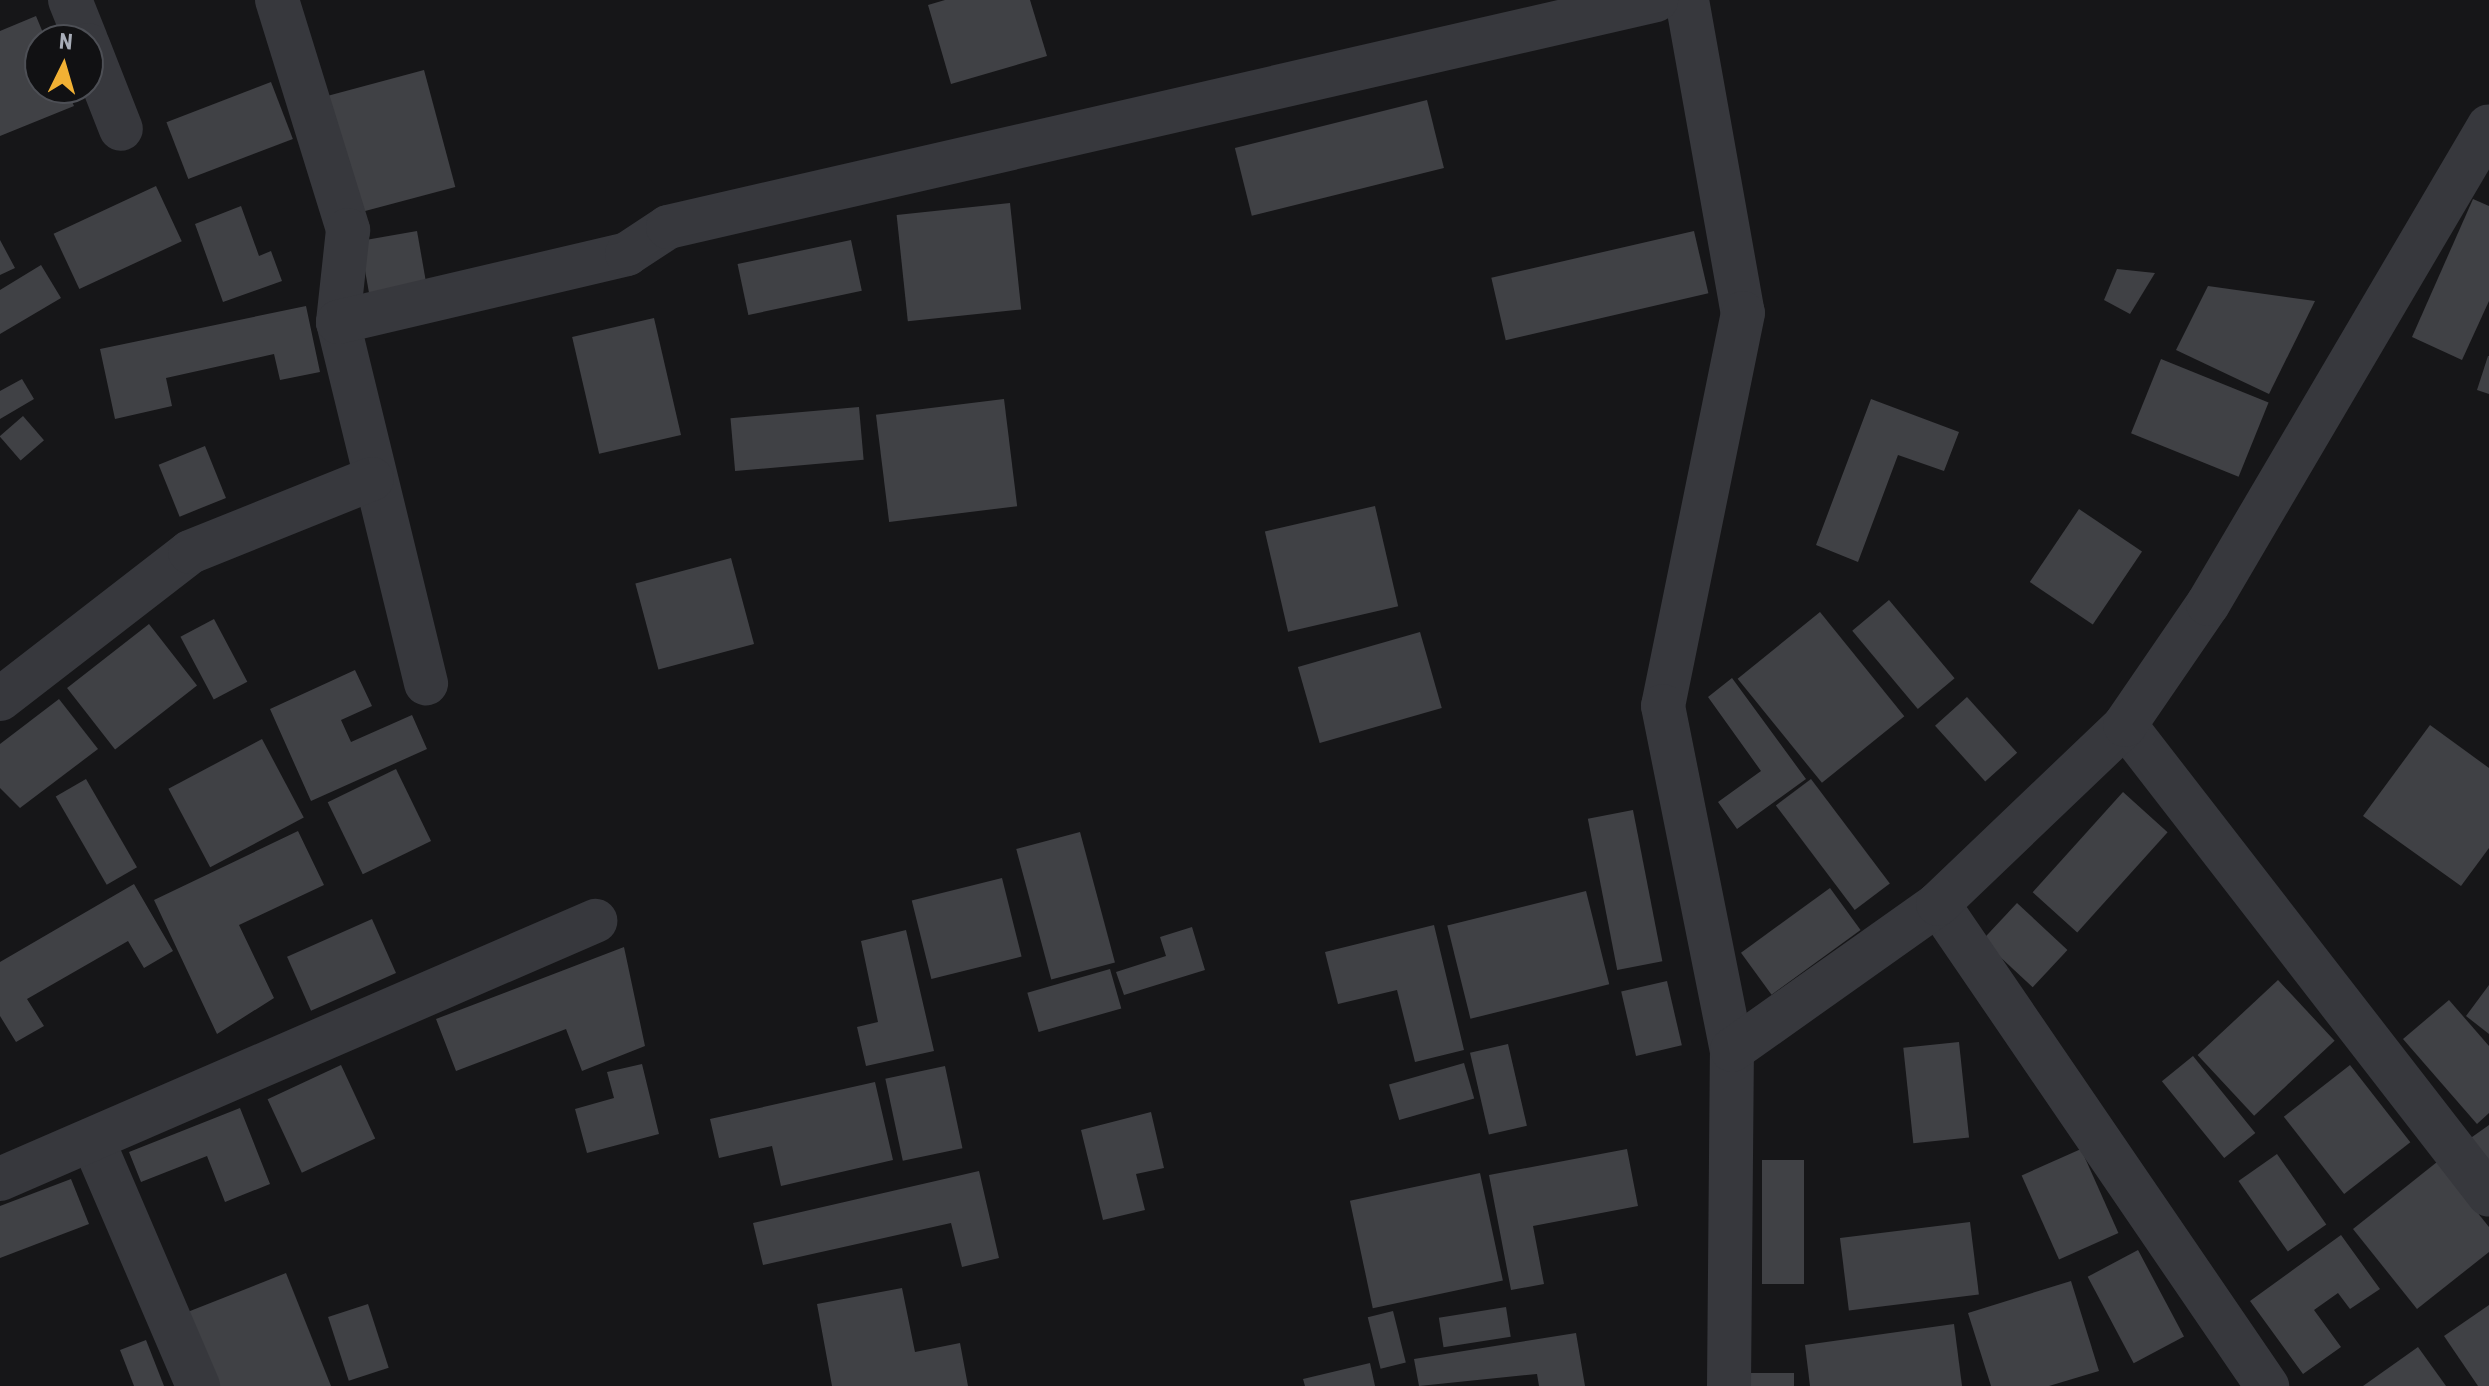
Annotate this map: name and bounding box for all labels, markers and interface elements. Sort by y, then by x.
north arrow [24,24,104,104]
text: N [58,29,74,55]

